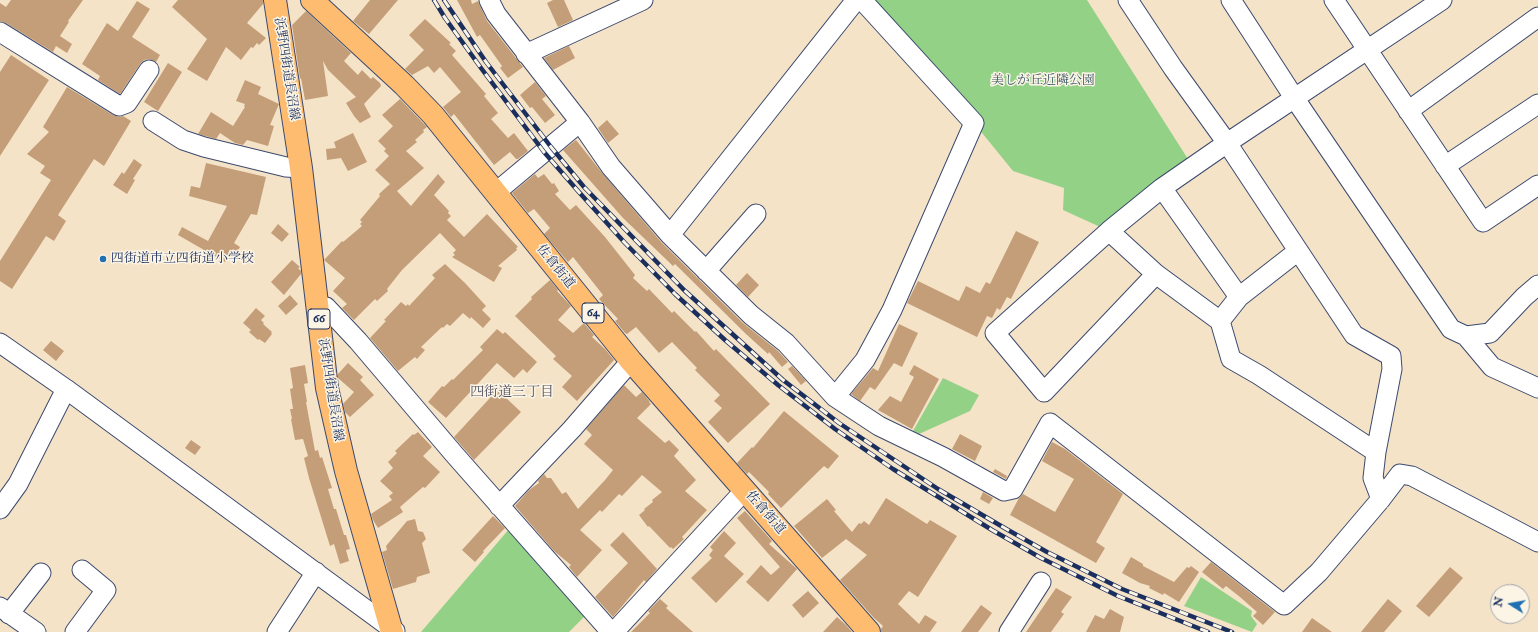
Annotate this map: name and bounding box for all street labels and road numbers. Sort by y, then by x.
street label: 浜野四街道長沼線 [270,16,302,122]
street label: 佐倉街道 [533,242,577,292]
road number: 64 [582,303,604,323]
road number: 66 [308,309,330,329]
street label: 浜野四街道長沼線 [314,337,346,443]
street label: 佐倉街道 [742,488,788,538]

